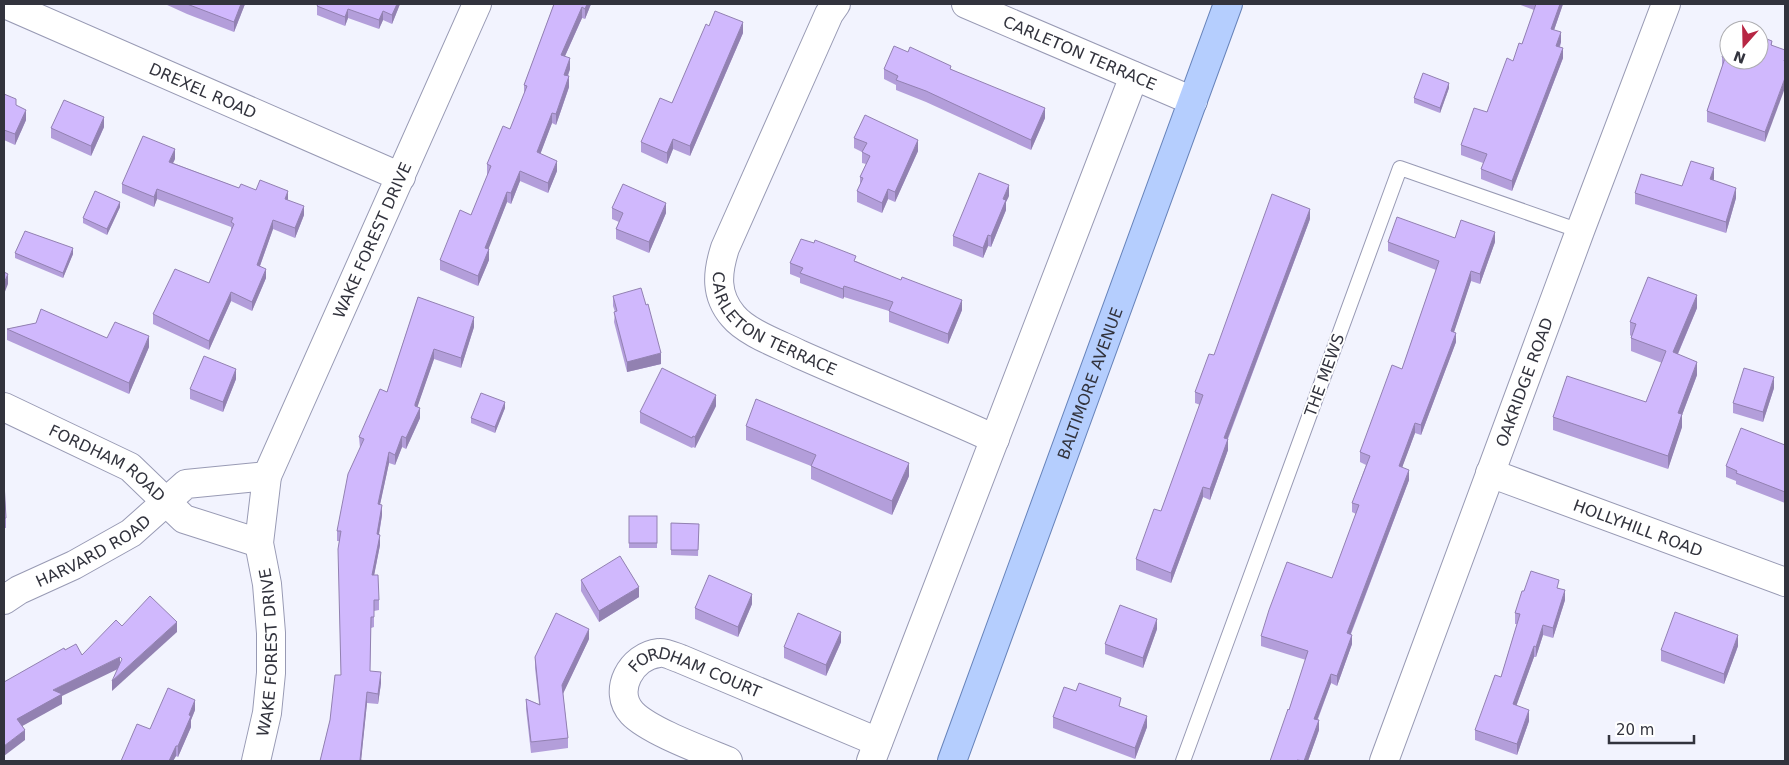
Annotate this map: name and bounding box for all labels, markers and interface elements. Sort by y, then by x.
street label: CARLETON TERRACE [1000,12,1159,94]
north arrow [1719,20,1769,70]
text: N [1731,48,1748,67]
street label: DREXEL ROAD [146,59,259,123]
street label: WAKE FOREST DRIVE [329,159,415,321]
street label: CARLETON TERRACE [709,271,840,379]
street label: BALTIMORE AVENUE [1054,305,1127,462]
street label: OAKRIDGE ROAD [1492,315,1557,449]
street label: THE MEWS [1300,331,1348,420]
street label: FORDHAM ROAD [46,421,169,506]
street label: HOLLYHILL ROAD [1571,496,1705,561]
street label: HARVARD ROAD [33,511,155,591]
street label: WAKE FOREST DRIVE [253,567,281,738]
street label: FORDHAM COURT [624,643,764,702]
scale bar [1609,712,1694,744]
text: 20 m [1616,721,1654,739]

